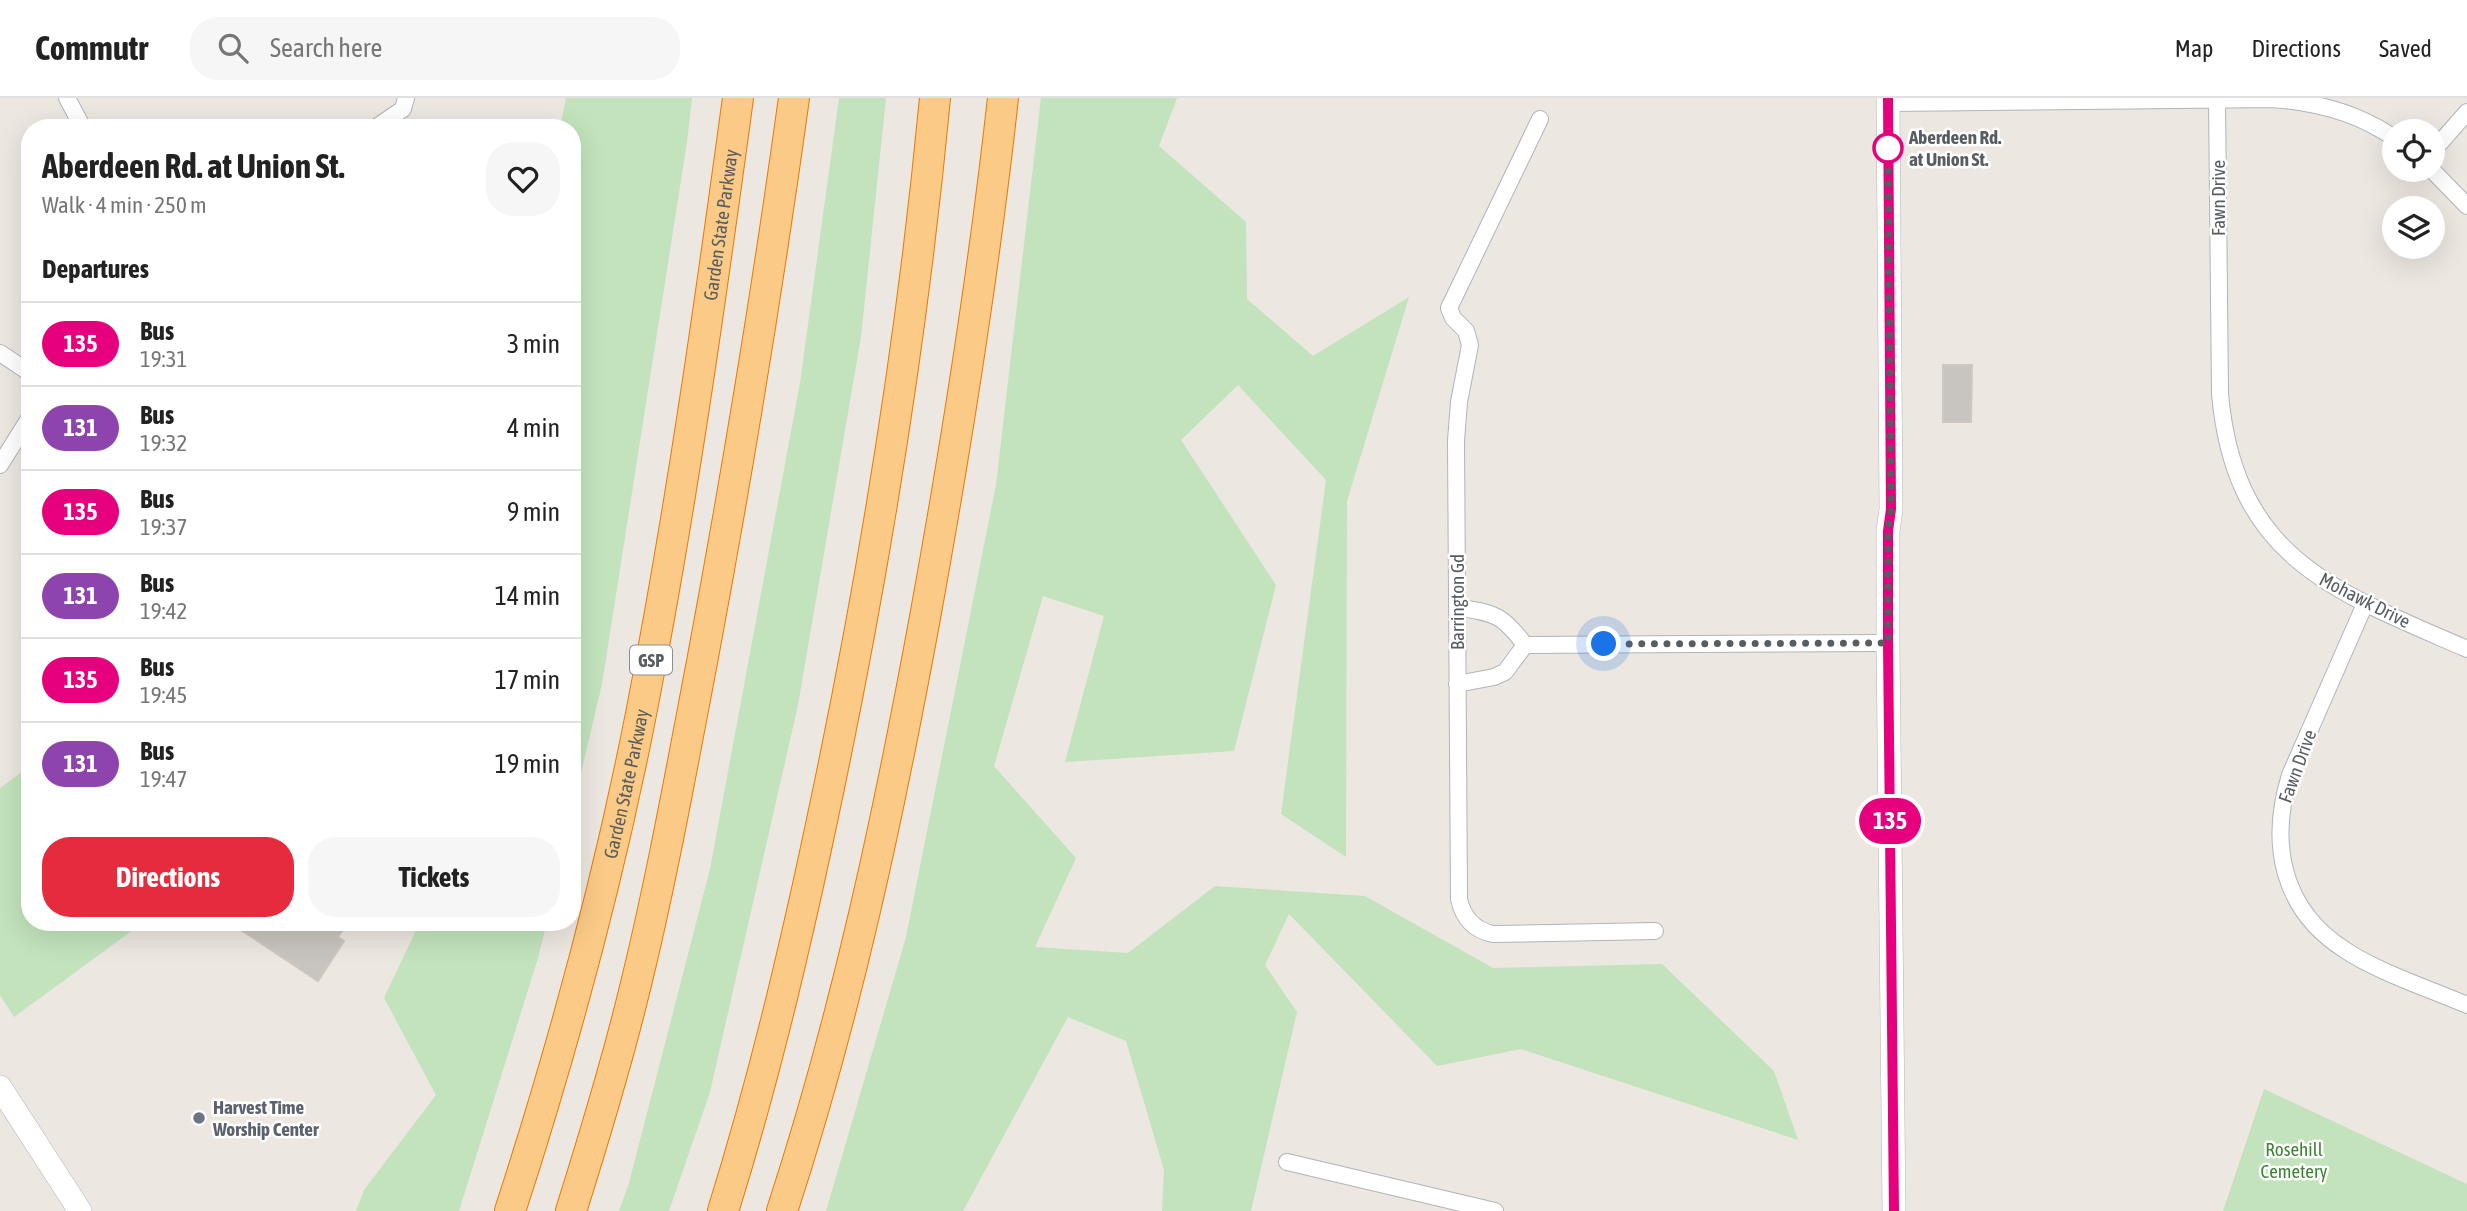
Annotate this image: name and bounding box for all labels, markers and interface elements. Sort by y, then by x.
search box [190,17,680,80]
text: Commutr [35,29,148,67]
icon: search [214,29,252,67]
text: Search here [270,33,382,63]
text: Map [2175,35,2213,62]
text: Directions [2251,35,2341,62]
text: Saved [2379,35,2432,62]
map controls [2382,119,2445,259]
button: locate [2382,119,2445,182]
place label: Aberdeen Rd. at Union St. [1908,126,2002,170]
marker: Aberdeen Rd. at Union St. [1873,133,1903,163]
button: heart [486,142,560,216]
text: Aberdeen Rd. at Union St. [42,147,345,185]
street label: Garden State Parkway [699,148,742,302]
street label: Fawn Drive [2207,160,2229,236]
text: Walk · 4 min · 250 m [42,192,206,218]
button: layers [2382,196,2445,259]
text: Departures [42,254,149,284]
text: Bus [140,316,174,346]
text: 3 min [507,329,560,359]
text: 135 [64,330,97,357]
text: 19:31 [140,346,187,372]
text: Bus [140,400,174,430]
text: 4 min [507,413,560,443]
text: 131 [64,414,97,441]
text: 19:32 [140,430,187,456]
text: Bus [140,484,174,514]
text: 9 min [507,497,560,527]
text: 135 [64,498,97,525]
text: 19:37 [140,514,187,540]
street label: Barrington Gd [1446,554,1468,650]
text: Bus [140,568,174,598]
street label: Mohawk Drive [2316,568,2414,632]
text: 14 min [495,581,560,611]
text: 131 [64,582,97,609]
text: 19:42 [140,598,187,624]
your location [1586,626,1621,661]
road number: GSP [630,646,672,674]
text: Bus [140,652,174,682]
text: 17 min [495,665,560,695]
text: 135 [64,666,97,693]
text: 19:45 [140,682,187,708]
street label: Garden State Parkway [599,707,653,861]
street label: Fawn Drive [2274,726,2320,806]
text: Bus [140,736,174,766]
text: 19 min [495,749,560,779]
text: 131 [64,750,97,777]
text: 19:47 [140,766,187,792]
line badge: 135 [1850,798,1930,844]
text: 135 [1873,807,1907,834]
button: Directions [42,837,294,917]
button: Tickets [308,837,560,917]
place label: Harvest Time Worship Center [212,1096,319,1140]
marker: Harvest Time Worship Center [191,1110,207,1126]
park label: Rosehill Cemetery [2261,1138,2328,1182]

